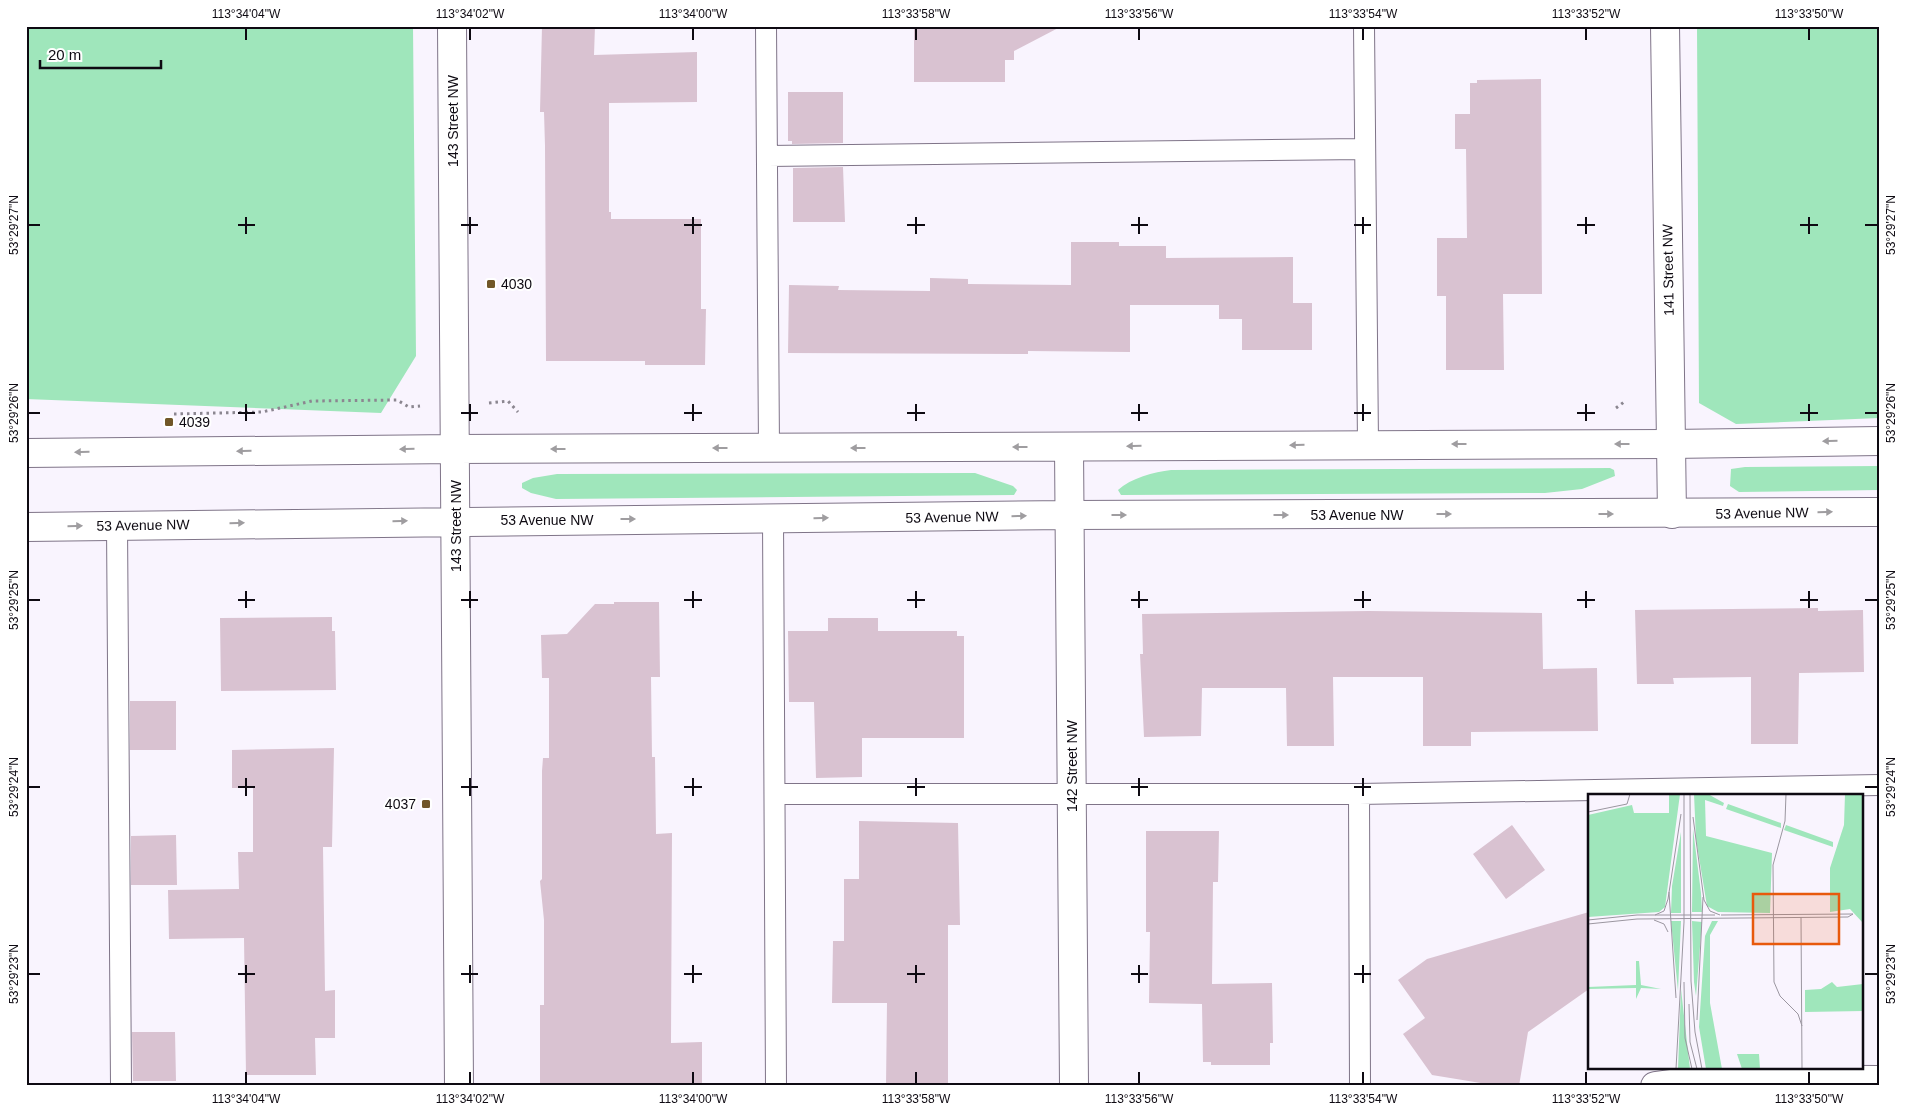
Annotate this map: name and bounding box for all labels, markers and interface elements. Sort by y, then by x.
text: 113°34'04"W [212,7,281,21]
text: 113°34'02"W [436,7,505,21]
text: 113°34'00"W [659,7,728,21]
text: 113°33'58"W [882,7,951,21]
text: 113°33'56"W [1105,7,1174,21]
text: 113°33'54"W [1329,7,1398,21]
text: 113°33'52"W [1552,7,1621,21]
text: 113°33'50"W [1775,7,1844,21]
scale bar [40,38,161,70]
text: 20 m [48,46,81,63]
street label: 143 Street NW [445,74,461,167]
text: 53°29'27"N [7,195,21,255]
text: 53°29'27"N [1884,195,1898,255]
street label: 141 Street NW [1659,223,1677,316]
place label: 4030 [501,276,532,292]
marker: 4030 [485,278,497,290]
text: 53°29'26"N [7,383,21,443]
text: 53°29'26"N [1884,383,1898,443]
place label: 4039 [179,414,210,430]
marker: 4039 [163,416,175,428]
one-way arrow [1822,437,1838,445]
one-way arrow [1451,440,1467,448]
one-way arrow [1613,440,1629,448]
one-way arrow [1288,441,1304,449]
one-way arrow [1126,442,1142,450]
one-way arrow [1012,443,1028,451]
one-way arrow [712,444,728,452]
one-way arrow [849,444,865,452]
one-way arrow [399,445,415,453]
one-way arrow [550,445,566,453]
one-way arrow [236,447,252,455]
one-way arrow [74,448,90,456]
street label: 143 Street NW [448,479,464,572]
street label: 53 Avenue NW [1715,504,1809,522]
street label: 53 Avenue NW [1310,507,1404,523]
street label: 53 Avenue NW [905,508,999,526]
one-way arrow [1818,508,1834,516]
one-way arrow [1436,510,1452,518]
one-way arrow [1599,510,1615,518]
one-way arrow [1111,511,1127,519]
one-way arrow [1274,511,1290,519]
street label: 53 Avenue NW [500,512,594,528]
one-way arrow [1011,512,1027,520]
one-way arrow [814,514,830,522]
one-way arrow [620,515,636,523]
street label: 53 Avenue NW [96,516,190,534]
one-way arrow [392,517,408,525]
one-way arrow [230,519,246,527]
one-way arrow [67,522,83,530]
text: 53°29'25"N [7,570,21,630]
text: 53°29'25"N [1884,570,1898,630]
street label: 142 Street NW [1064,719,1080,812]
text: 53°29'24"N [7,757,21,817]
text: 53°29'24"N [1884,757,1898,817]
inset map [1588,794,1862,1070]
place label: 4037 [385,796,416,812]
marker: 4037 [420,798,432,810]
text: 53°29'23"N [7,944,21,1004]
text: 53°29'23"N [1884,944,1898,1004]
text: 113°34'04"W [212,1092,281,1106]
text: 113°34'02"W [436,1092,505,1106]
text: 113°34'00"W [659,1092,728,1106]
text: 113°33'58"W [882,1092,951,1106]
text: 113°33'56"W [1105,1092,1174,1106]
text: 113°33'54"W [1329,1092,1398,1106]
text: 113°33'52"W [1552,1092,1621,1106]
text: 113°33'50"W [1775,1092,1844,1106]

